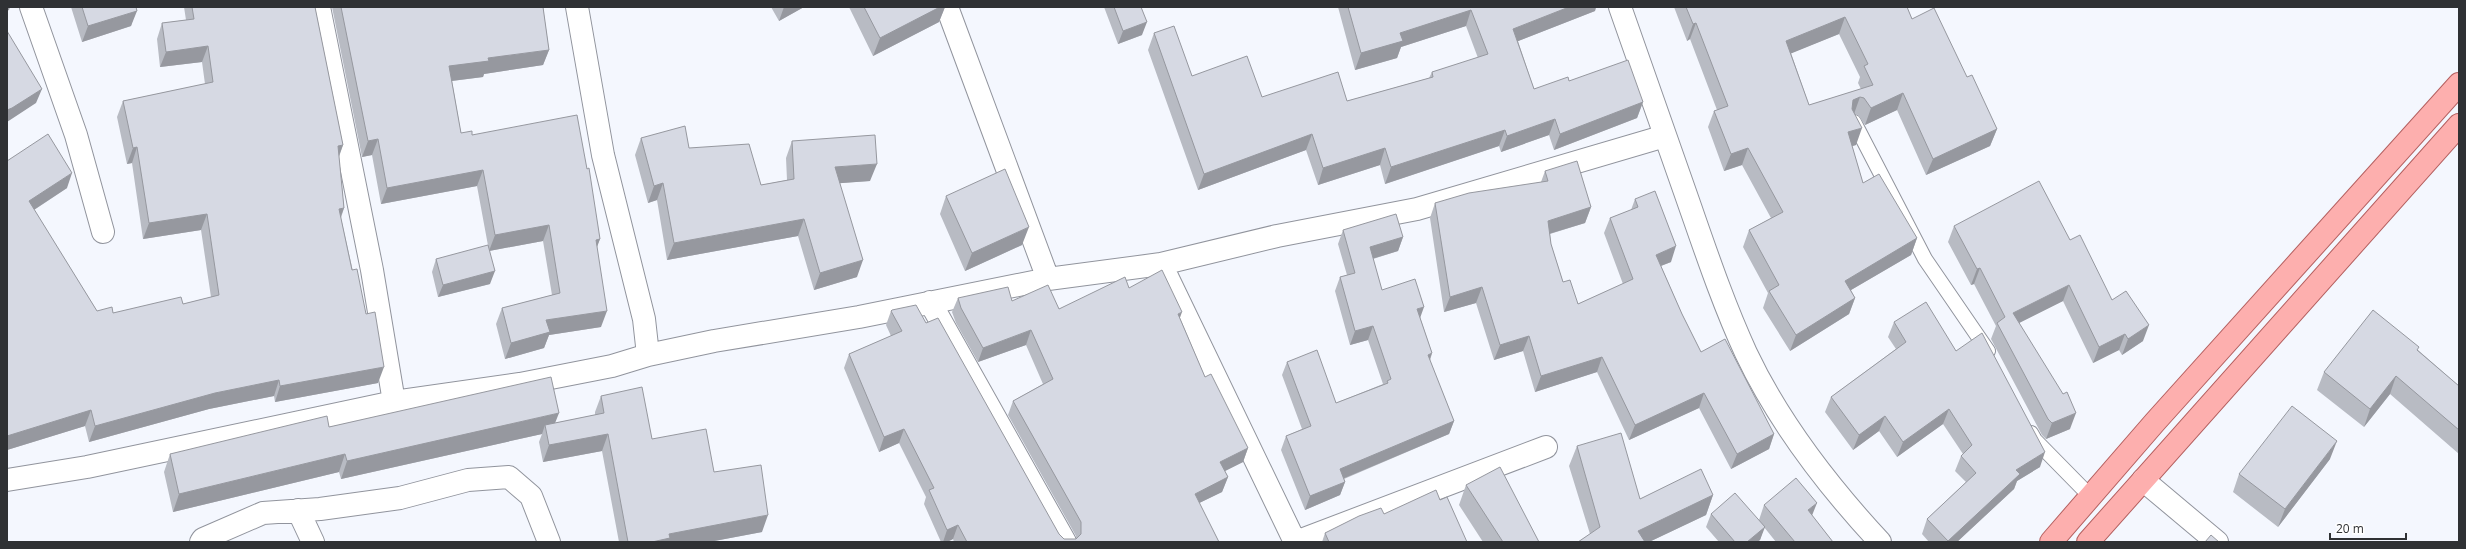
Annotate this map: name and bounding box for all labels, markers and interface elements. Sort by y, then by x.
scale bar [2330,515,2406,541]
text: 20 m [2336,520,2364,537]

